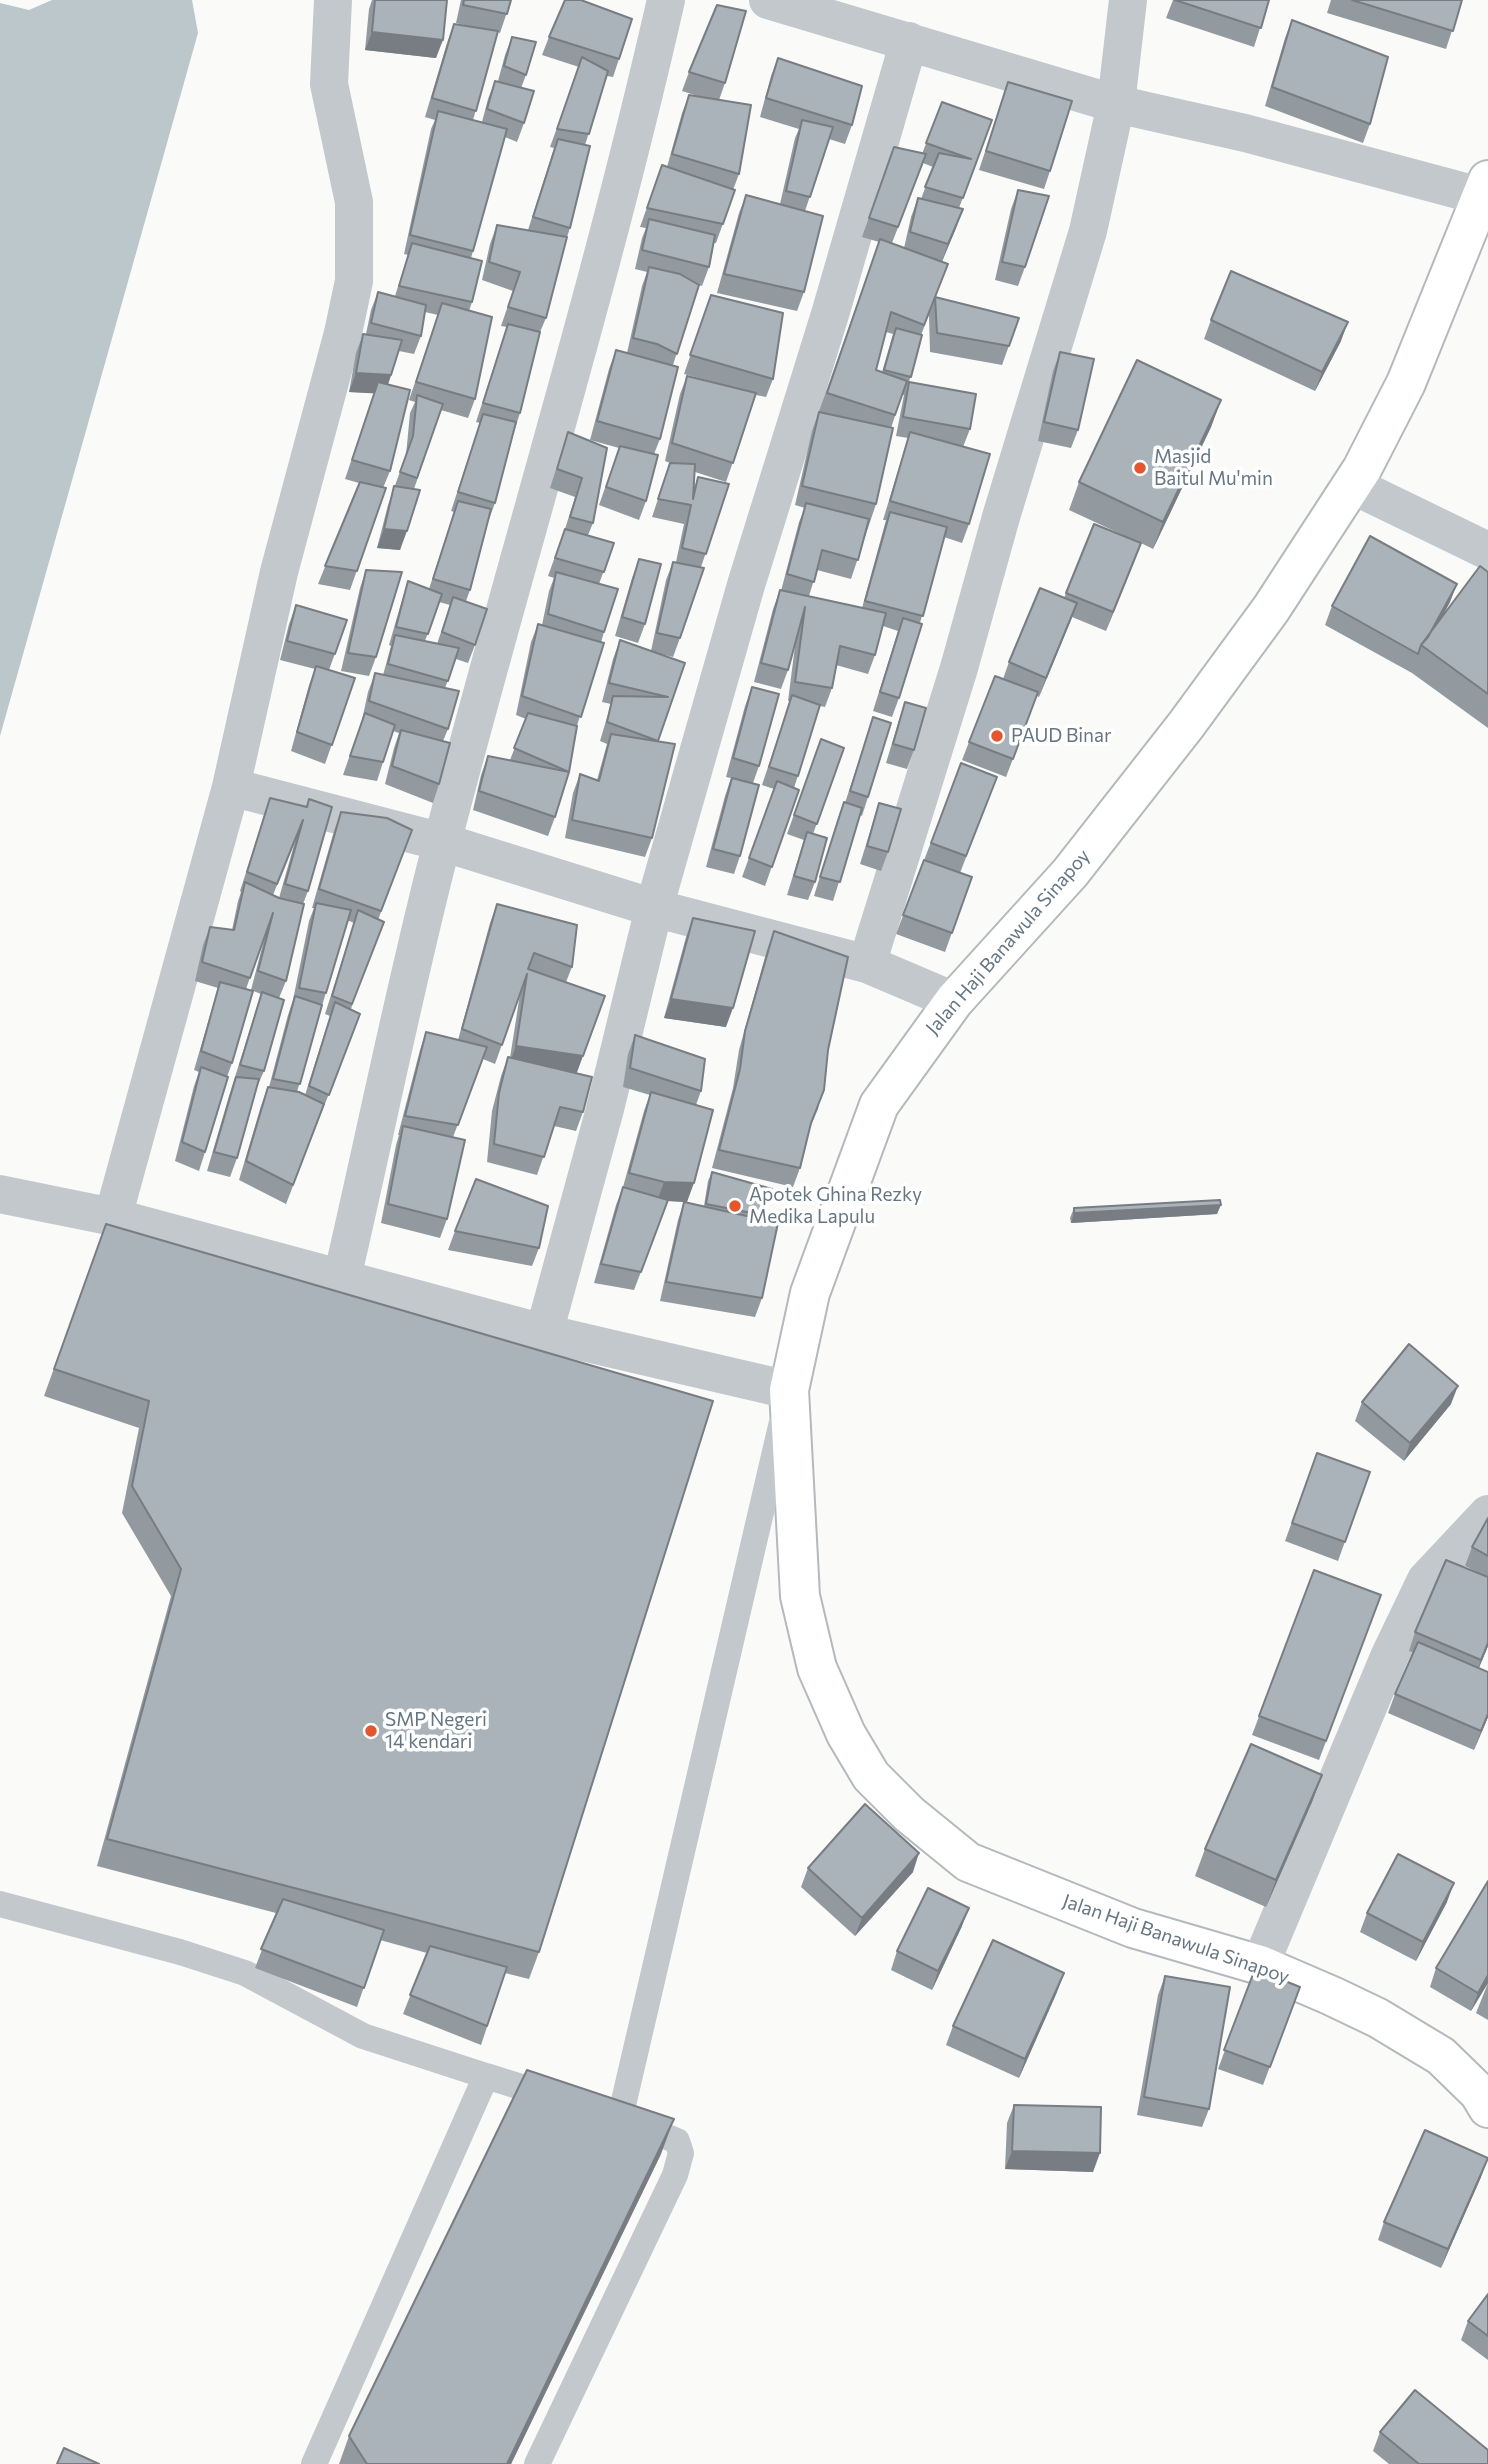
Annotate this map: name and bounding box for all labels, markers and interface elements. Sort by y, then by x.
place label: Masjid Baitul Mu'min [1154,446,1273,490]
marker: Masjid Baitul Mu'min [1132,460,1148,476]
place label: PAUD Binar [1011,725,1112,747]
marker: PAUD Binar [989,728,1005,744]
street label: Jalan Haji Banawula Sinapoy [921,845,1095,1039]
place label: Apotek Ghina Rezky Medika Lapulu [749,1184,922,1228]
marker: Apotek Ghina Rezky Medika Lapulu [727,1198,743,1214]
place label: SMP Negeri 14 kendari [385,1709,487,1753]
marker: SMP Negeri 14 kendari [363,1723,379,1739]
street label: Jalan Haji Banawula Sinapoy [1060,1889,1292,1989]

